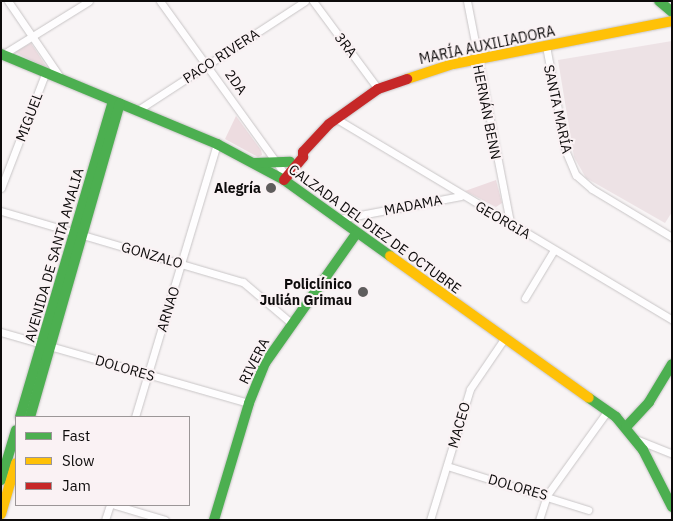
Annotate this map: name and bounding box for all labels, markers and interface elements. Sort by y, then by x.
street label: MARÍA AUXILIADORA [418,22,556,68]
street label: PACO RIVERA [180,25,262,87]
street label: 3RA [331,29,361,61]
street label: HERNÁN BENN [470,63,504,161]
street label: SANTA MARÍA [540,63,576,155]
street label: 2DA [221,66,251,98]
street label: MIGUEL [12,90,46,144]
street label: CALZADA DEL DIEZ DE OCTUBRE [286,161,464,297]
street label: AVENIDA DE SANTA AMALIA [21,166,87,344]
place label: Alegría [214,180,261,196]
marker: Alegría [265,182,277,194]
street label: MADAMA [382,191,444,219]
street label: GEORGIA [472,197,534,243]
street label: GONZALO [119,238,185,272]
place label: Policlínico Julián Grimau [259,276,352,308]
street label: ARNAO [153,284,183,334]
marker: Policlínico Julián Grimau [356,285,370,299]
street label: RIVERA [235,335,273,387]
street label: DOLORES [93,352,157,384]
street label: MACEO [444,400,474,450]
legend [15,416,190,506]
text: Fast [62,426,90,445]
text: Slow [62,451,95,470]
street label: DOLORES [486,471,550,503]
text: Jam [62,476,91,495]

